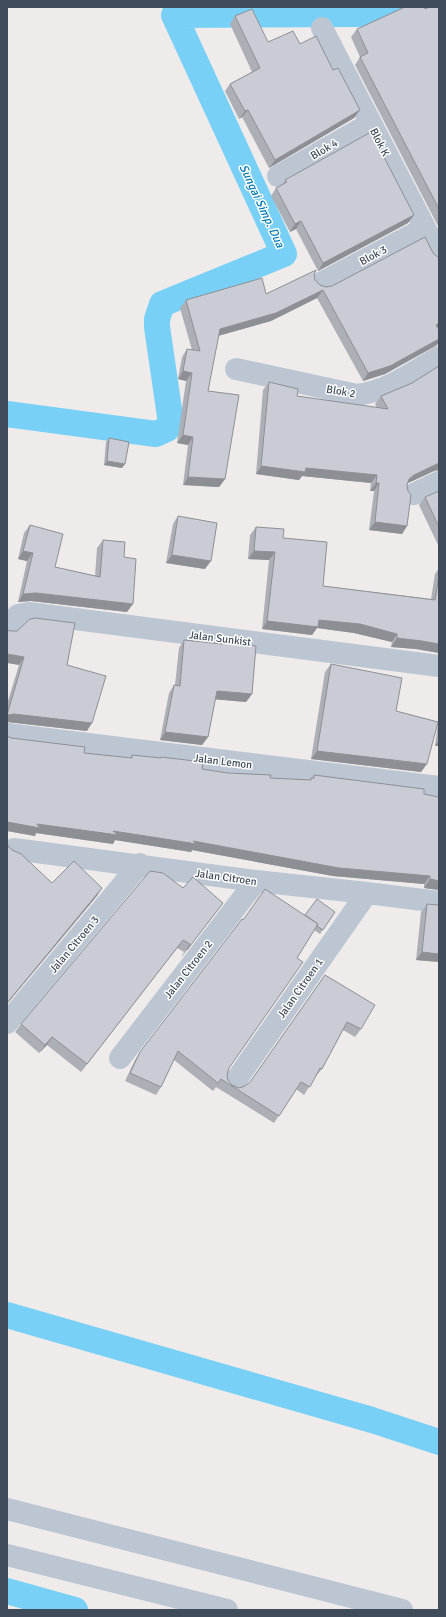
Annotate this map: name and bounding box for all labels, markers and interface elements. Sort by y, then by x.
street label: Blok K [367,126,392,159]
street label: Blok 4 [308,136,340,162]
water label: Sungai Simp. Dua [236,162,288,251]
street label: Blok 3 [357,243,389,268]
street label: Blok 2 [325,383,357,400]
street label: Jalan Sunkist [188,628,252,649]
street label: Jalan Lemon [193,751,253,772]
street label: Jalan Citroen [194,867,258,888]
street label: Jalan Citroen 3 [47,913,102,975]
street label: Jalan Citroen 2 [162,938,215,1001]
street label: Jalan Citroen 1 [275,956,326,1021]

